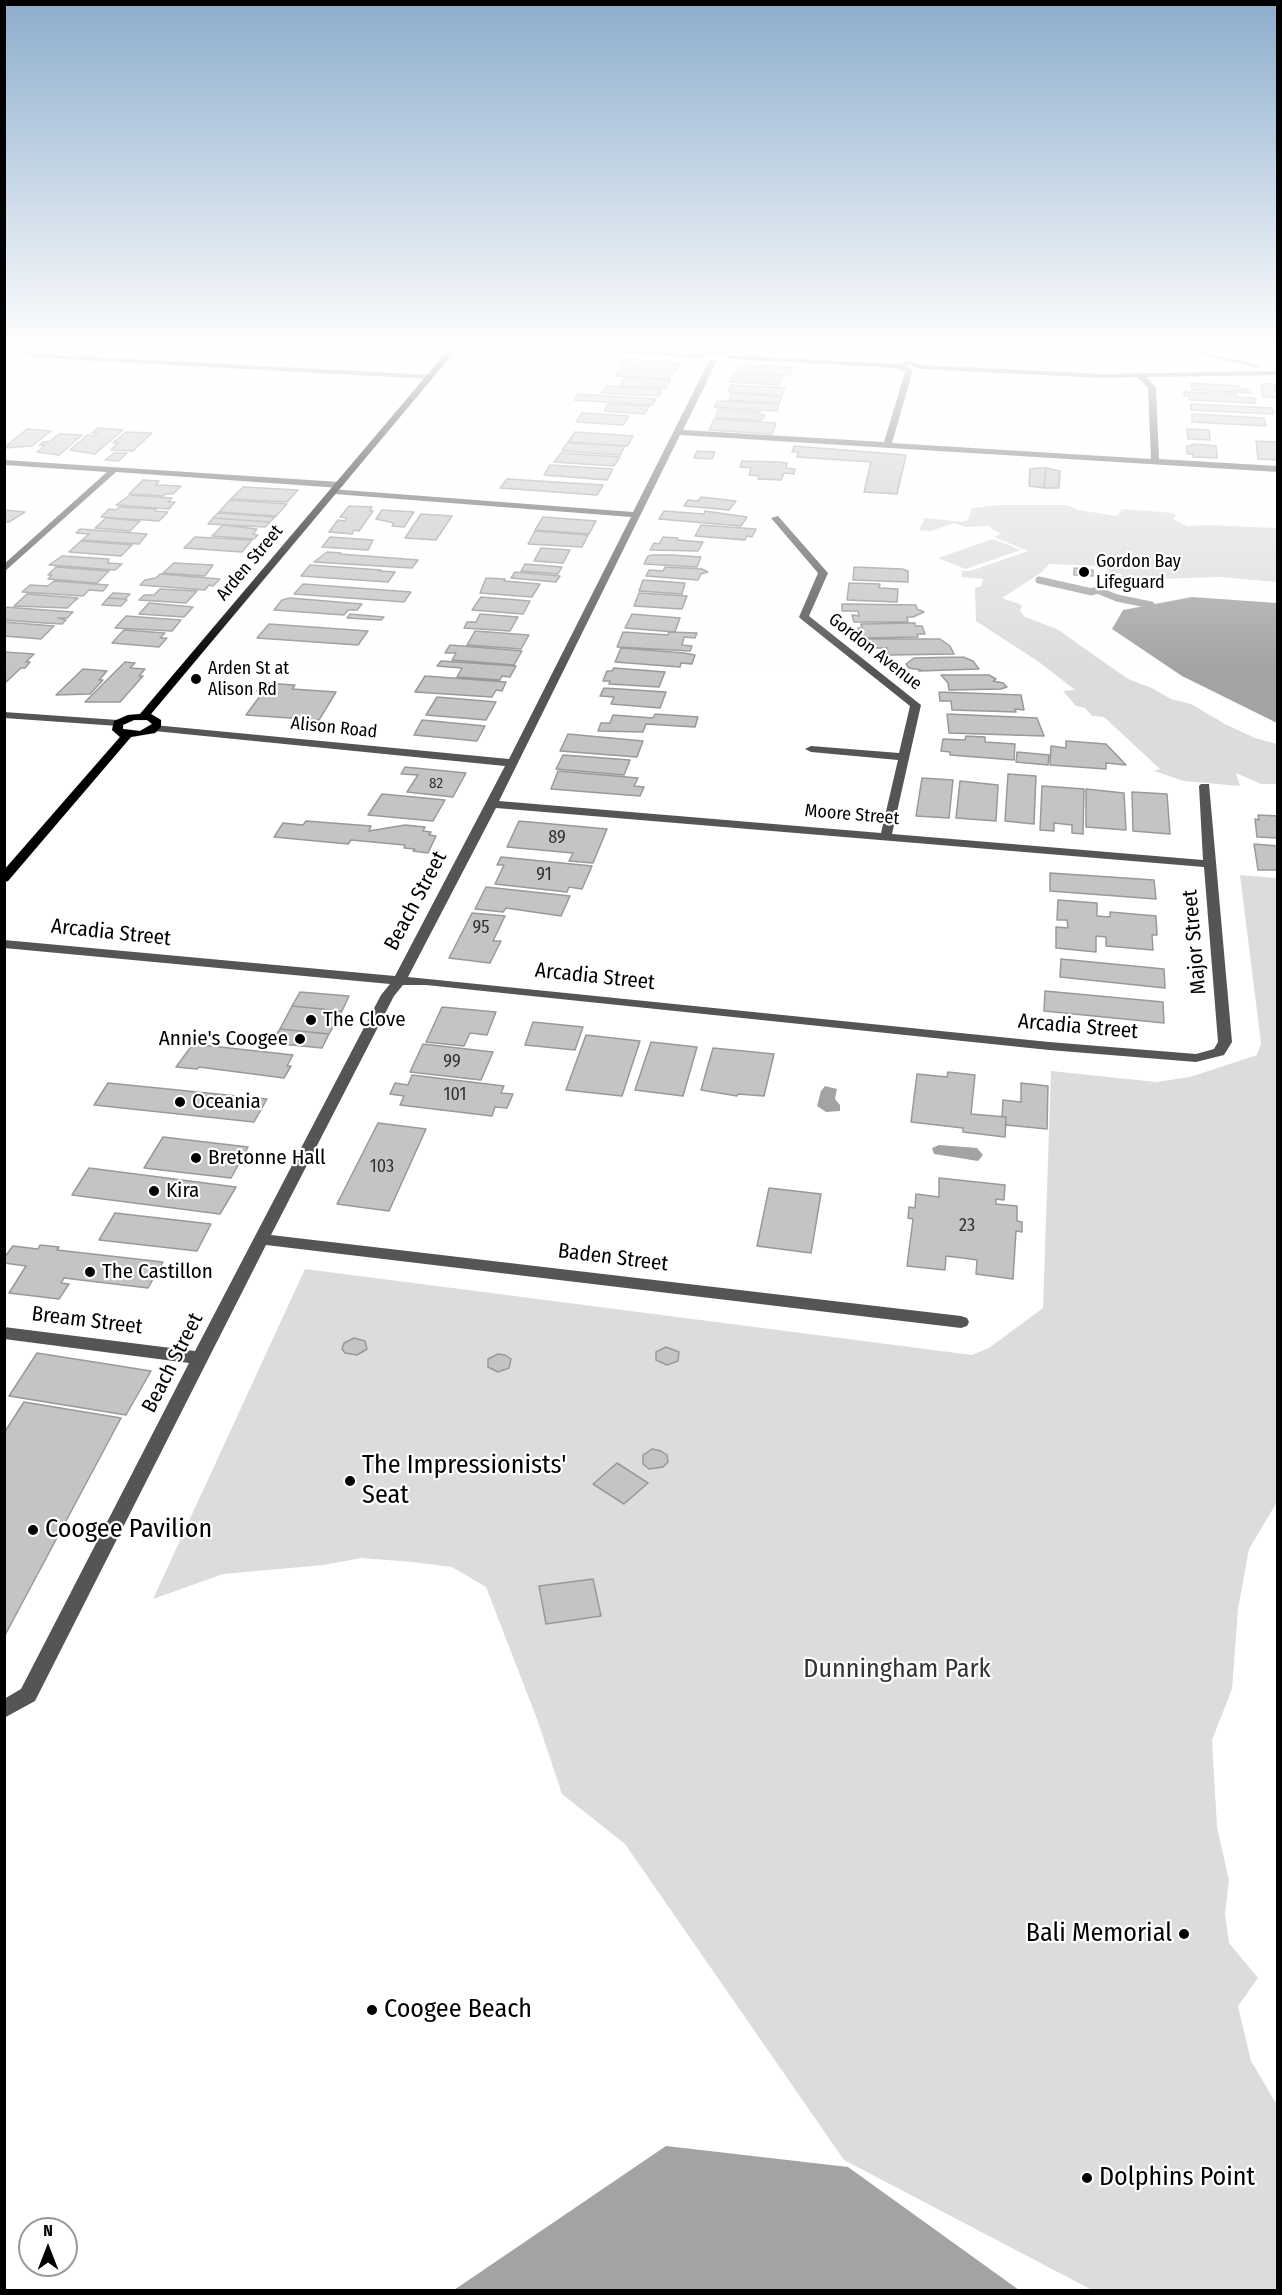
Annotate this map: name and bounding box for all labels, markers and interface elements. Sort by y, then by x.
street label: Arden Street [212,521,288,605]
place label: Gordon Bay Lifeguard [1096,551,1181,594]
marker: Gordon Bay Lifeguard [1077,565,1091,579]
street label: Gordon Avenue [824,609,926,695]
place label: Arden St at Alison Rd [208,658,289,700]
marker: Arden St at Alison Rd [189,672,203,686]
street label: Alison Road [290,713,378,743]
house number: 82 [429,775,443,793]
street label: Moore Street [804,800,900,830]
house number: 89 [548,827,566,849]
street label: Beach Street [379,847,453,955]
house number: 91 [536,864,552,886]
street label: Major Street [1178,888,1212,996]
street label: Arcadia Street [50,914,172,952]
house number: 95 [472,917,490,939]
street label: Arcadia Street [534,958,656,996]
place label: The Clove [323,1007,406,1033]
street label: Arcadia Street [1017,1009,1139,1045]
marker: The Clove [304,1013,318,1027]
place label: Annie's Coogee [159,1026,288,1052]
marker: Annie's Coogee [293,1032,307,1046]
house number: 99 [443,1051,461,1073]
house number: 101 [444,1084,466,1106]
place label: Oceania [192,1089,261,1115]
marker: Oceania [173,1095,187,1109]
place label: Bretonne Hall [208,1145,326,1171]
marker: Bretonne Hall [189,1151,203,1165]
house number: 103 [370,1156,394,1178]
place label: Kira [166,1178,199,1204]
marker: Kira [147,1184,161,1198]
house number: 23 [959,1215,975,1237]
street label: Baden Street [556,1239,670,1277]
place label: The Castillon [102,1259,213,1285]
marker: The Castillon [83,1265,97,1279]
street label: Bream Street [30,1302,144,1340]
street label: Beach Street [137,1309,209,1417]
place label: The Impressionists' Seat [362,1450,567,1512]
marker: The Impressionists' Seat [343,1474,357,1488]
place label: Coogee Pavilion [45,1514,212,1546]
marker: Coogee Pavilion [26,1523,40,1537]
park label: Dunningham Park [803,1654,991,1686]
place label: Bali Memorial [1026,1918,1172,1950]
marker: Bali Memorial [1177,1927,1191,1941]
place label: Coogee Beach [384,1994,532,2026]
marker: Coogee Beach [365,2003,379,2017]
place label: Dolphins Point [1099,2162,1255,2194]
marker: Dolphins Point [1080,2171,1094,2185]
north arrow [18,2217,78,2277]
text: N [43,2221,53,2240]

